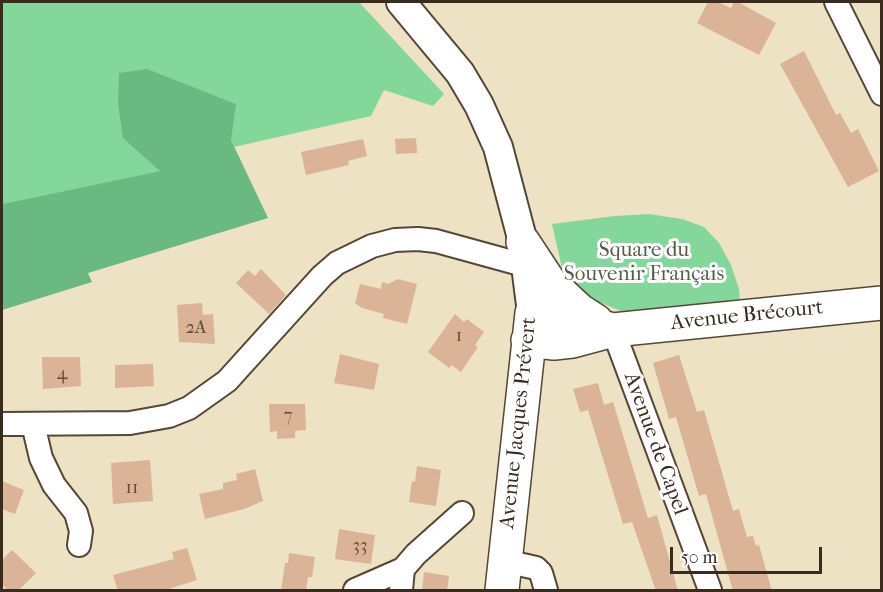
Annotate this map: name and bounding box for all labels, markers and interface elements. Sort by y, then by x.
park label: Square du Souvenir Français [564,238,724,288]
street label: Avenue Brécourt [669,295,825,337]
street label: Avenue Jacques Prévert [495,316,543,530]
house number: 2A [186,318,206,340]
house number: 1 [456,326,462,348]
house number: 4 [57,364,67,386]
street label: Avenue de Capel [618,369,692,519]
house number: 7 [284,406,292,428]
house number: 11 [126,478,138,500]
scale bar [673,535,824,573]
house number: 33 [353,536,367,558]
text: 50 m [681,547,717,568]

